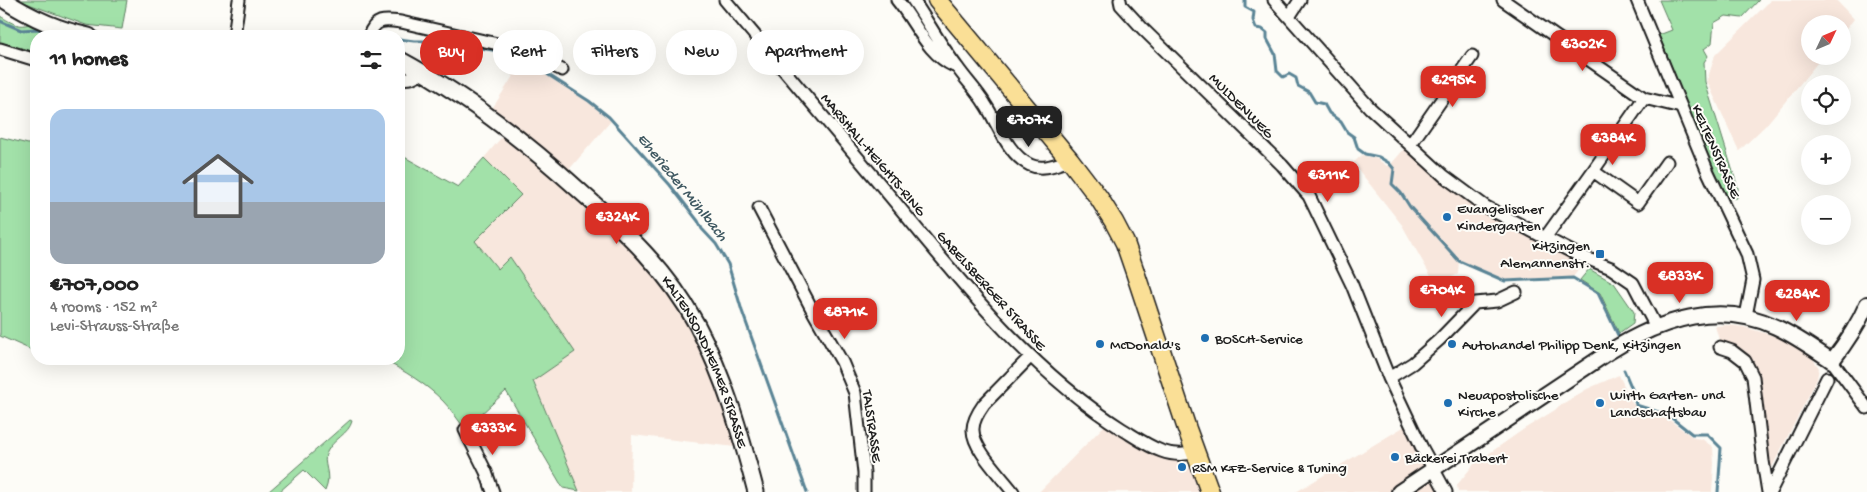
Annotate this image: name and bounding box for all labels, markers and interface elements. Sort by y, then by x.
north arrow [1801,15,1851,65]
map controls [1801,15,1851,245]
chip: Buy [420,30,483,75]
chip: Rent [493,30,563,75]
chip: Filters [573,30,656,75]
chip: New [666,30,737,75]
chip: Apartment [747,30,864,75]
pin: €302K [1548,30,1618,72]
text: €302K [1561,36,1605,55]
icon: filters [357,46,385,74]
text: 11 homes [50,48,128,73]
pin: €295K [1418,66,1488,108]
street label: MULDENWEG [1204,70,1277,143]
text: €295K [1432,72,1474,91]
button: locate [1801,75,1851,125]
street label: MARSHALL-HEIGHTS-RING [816,90,929,221]
street label: KELTENSTRASSE [1686,102,1744,202]
pin: €707K [994,106,1064,148]
text: €707K [1007,112,1051,131]
pin: €384K [1578,124,1648,166]
water label: Eherieder Mühlbach [632,130,731,246]
text: €384K [1592,130,1634,149]
button: + [1801,135,1851,185]
icon: home [173,141,263,231]
pin: €311K [1293,160,1363,203]
text: €311K [1308,167,1348,186]
button: − [1801,195,1851,245]
place label: Evangelischer Kindergarten [1457,201,1545,236]
pin: €324K [582,202,652,245]
text: €324K [596,209,638,228]
marker: Evangelischer Kindergarten [1441,211,1453,223]
street label: GABELSBERGER STRASSE [932,228,1050,356]
place label: Kitzingen Alemannenstr. [1500,238,1590,273]
marker: Kitzingen Alemannenstr. [1594,248,1606,260]
pin: €833K [1645,262,1715,304]
text: €833K [1658,268,1702,287]
street label: KALTENSONDHEIMER STRASSE [657,273,751,451]
text: €707,000 [50,274,139,299]
pin: €704K [1407,276,1477,318]
pin: €284K [1762,280,1832,322]
text: €704K [1420,282,1464,301]
text: €284K [1776,286,1818,305]
pin: €871K [810,298,880,340]
text: 4 rooms · 152 m² [50,299,158,318]
text: €871K [824,304,866,323]
text: Levi-Strauss-Straße [50,318,179,337]
place label: BOSCH-Service [1214,331,1303,349]
marker: BOSCH-Service [1199,332,1211,344]
place label: McDonald's [1110,337,1180,355]
place label: Autohandel Philipp Denk, Kitzingen [1462,337,1681,355]
marker: McDonald's [1094,338,1106,350]
marker: Autohandel Philipp Denk, Kitzingen [1446,338,1458,350]
place label: Neuapostolische Kirche [1458,387,1559,422]
place label: Wirth Garten- und Landschaftsbau [1610,387,1726,422]
street label: TALSTRASSE [857,388,885,464]
marker: Neuapostolische Kirche [1442,397,1454,409]
marker: Wirth Garten- und Landschaftsbau [1594,397,1606,409]
pin: €333K [458,414,528,456]
text: €333K [471,420,515,439]
place label: Bäckerei Trabert [1404,450,1509,468]
marker: Bäckerei Trabert [1389,451,1401,463]
place label: RSM KFZ-Service & Tuning [1192,460,1347,478]
marker: RSM KFZ-Service & Tuning [1176,461,1188,473]

